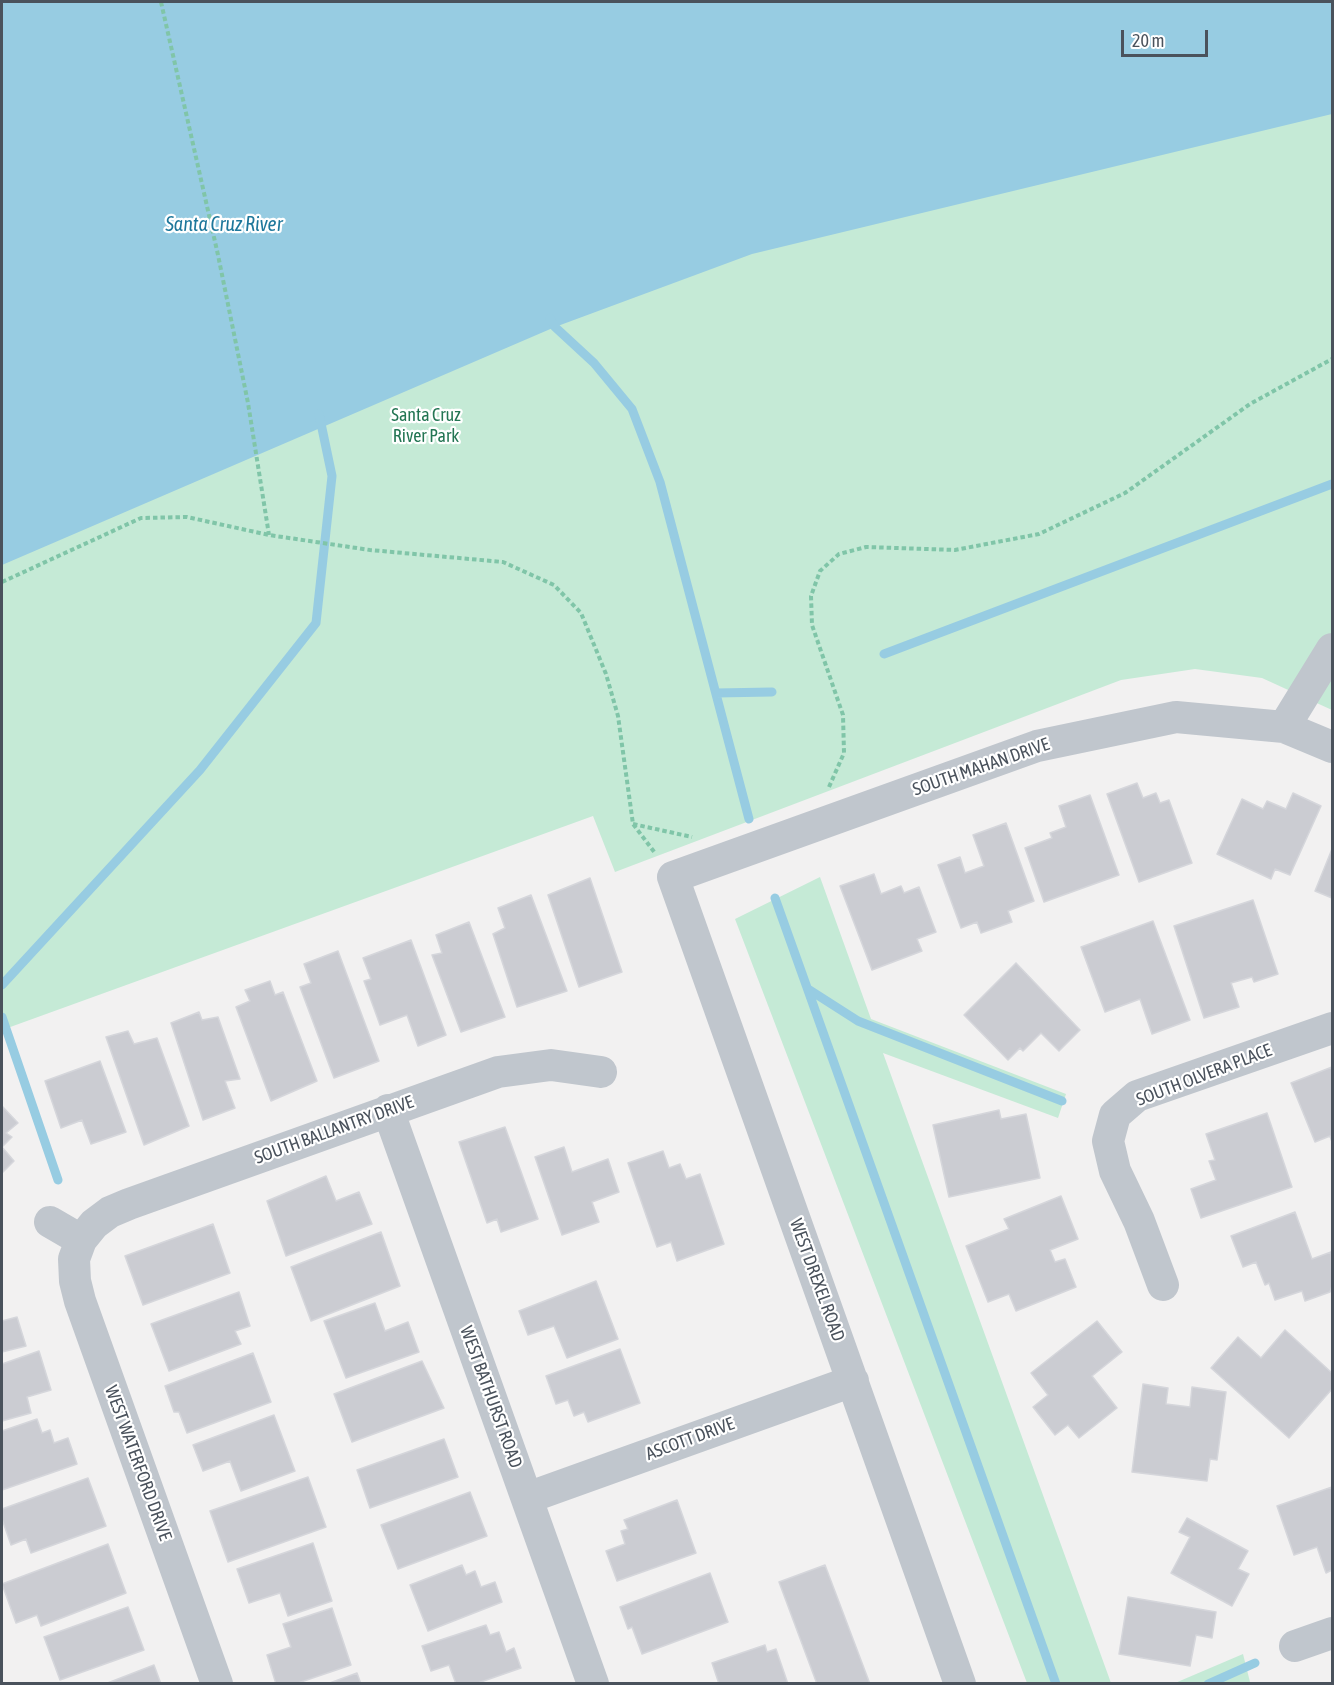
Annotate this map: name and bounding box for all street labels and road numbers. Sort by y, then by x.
street label: SOUTH MAHAN DRIVE [910,734,1052,800]
street label: SOUTH OLVERA PLACE [1133,1039,1275,1111]
street label: SOUTH BALLANTRY DRIVE [252,1091,416,1169]
street label: WEST DREXEL ROAD [785,1216,849,1344]
street label: WEST BATHURST ROAD [455,1323,527,1471]
street label: WEST WATERFORD DRIVE [100,1382,176,1544]
street label: ASCOTT DRIVE [643,1413,737,1465]

